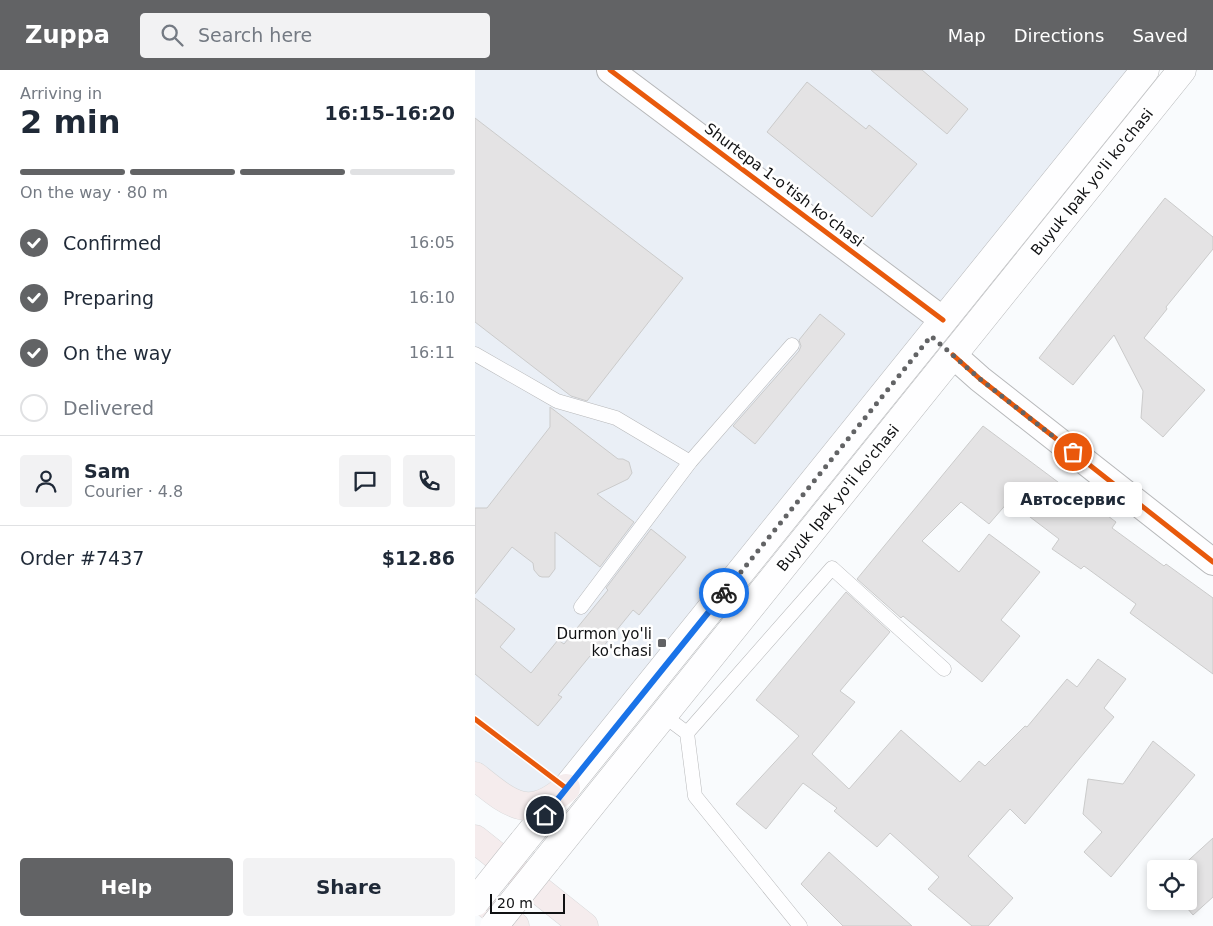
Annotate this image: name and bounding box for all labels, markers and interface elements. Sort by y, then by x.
search box [140,13,490,58]
text: Zuppa [25,21,110,49]
icon: search [158,21,186,49]
text: Search here [198,24,312,46]
text: Map [948,25,986,46]
text: Directions [1014,25,1104,46]
text: Saved [1132,25,1188,46]
text: Arriving in [20,84,102,103]
text: 16:15–16:20 [325,102,455,124]
text: 2 min [20,103,121,141]
street label: Buyuk Ipak yo'li ko'chasi [1027,105,1157,259]
street label: Shurtepa 1-o'tish ko'chasi [701,119,867,251]
text: On the way · 80 m [20,183,168,202]
icon: check [20,229,48,257]
text: Confirmed [63,232,162,254]
text: 16:05 [409,233,455,252]
icon: check [20,284,48,312]
text: Preparing [63,287,154,309]
text: 16:10 [409,288,455,307]
icon: check [20,339,48,367]
text: On the way [63,342,172,364]
text: 16:11 [409,343,455,362]
text: Delivered [63,397,154,419]
street label: Buyuk Ipak yo'li ko'chasi [773,421,903,575]
pin [1052,431,1094,473]
icon: bag [1059,438,1087,466]
button: person [20,455,72,507]
button: chat [339,455,391,507]
button: phone [403,455,455,507]
text: Sam [84,460,130,482]
text: Courier · 4.8 [84,482,183,501]
callout: Автосервис [1004,482,1142,517]
text: Автосервис [1020,490,1126,509]
text: Order #7437 [20,547,144,569]
text: $12.86 [382,547,455,569]
courier [699,568,749,618]
icon: bike [710,579,738,607]
place label: Durmon yo'li ko'chasi [556,625,652,660]
marker: Durmon yo'li ko'chasi [656,637,668,649]
pin [524,794,566,836]
icon: home [531,801,559,829]
button: Help [20,858,233,916]
button: Share [243,858,455,916]
map controls [1147,860,1197,910]
button: locate [1147,860,1197,910]
scale bar [490,891,565,914]
text: 20 m [497,895,533,911]

